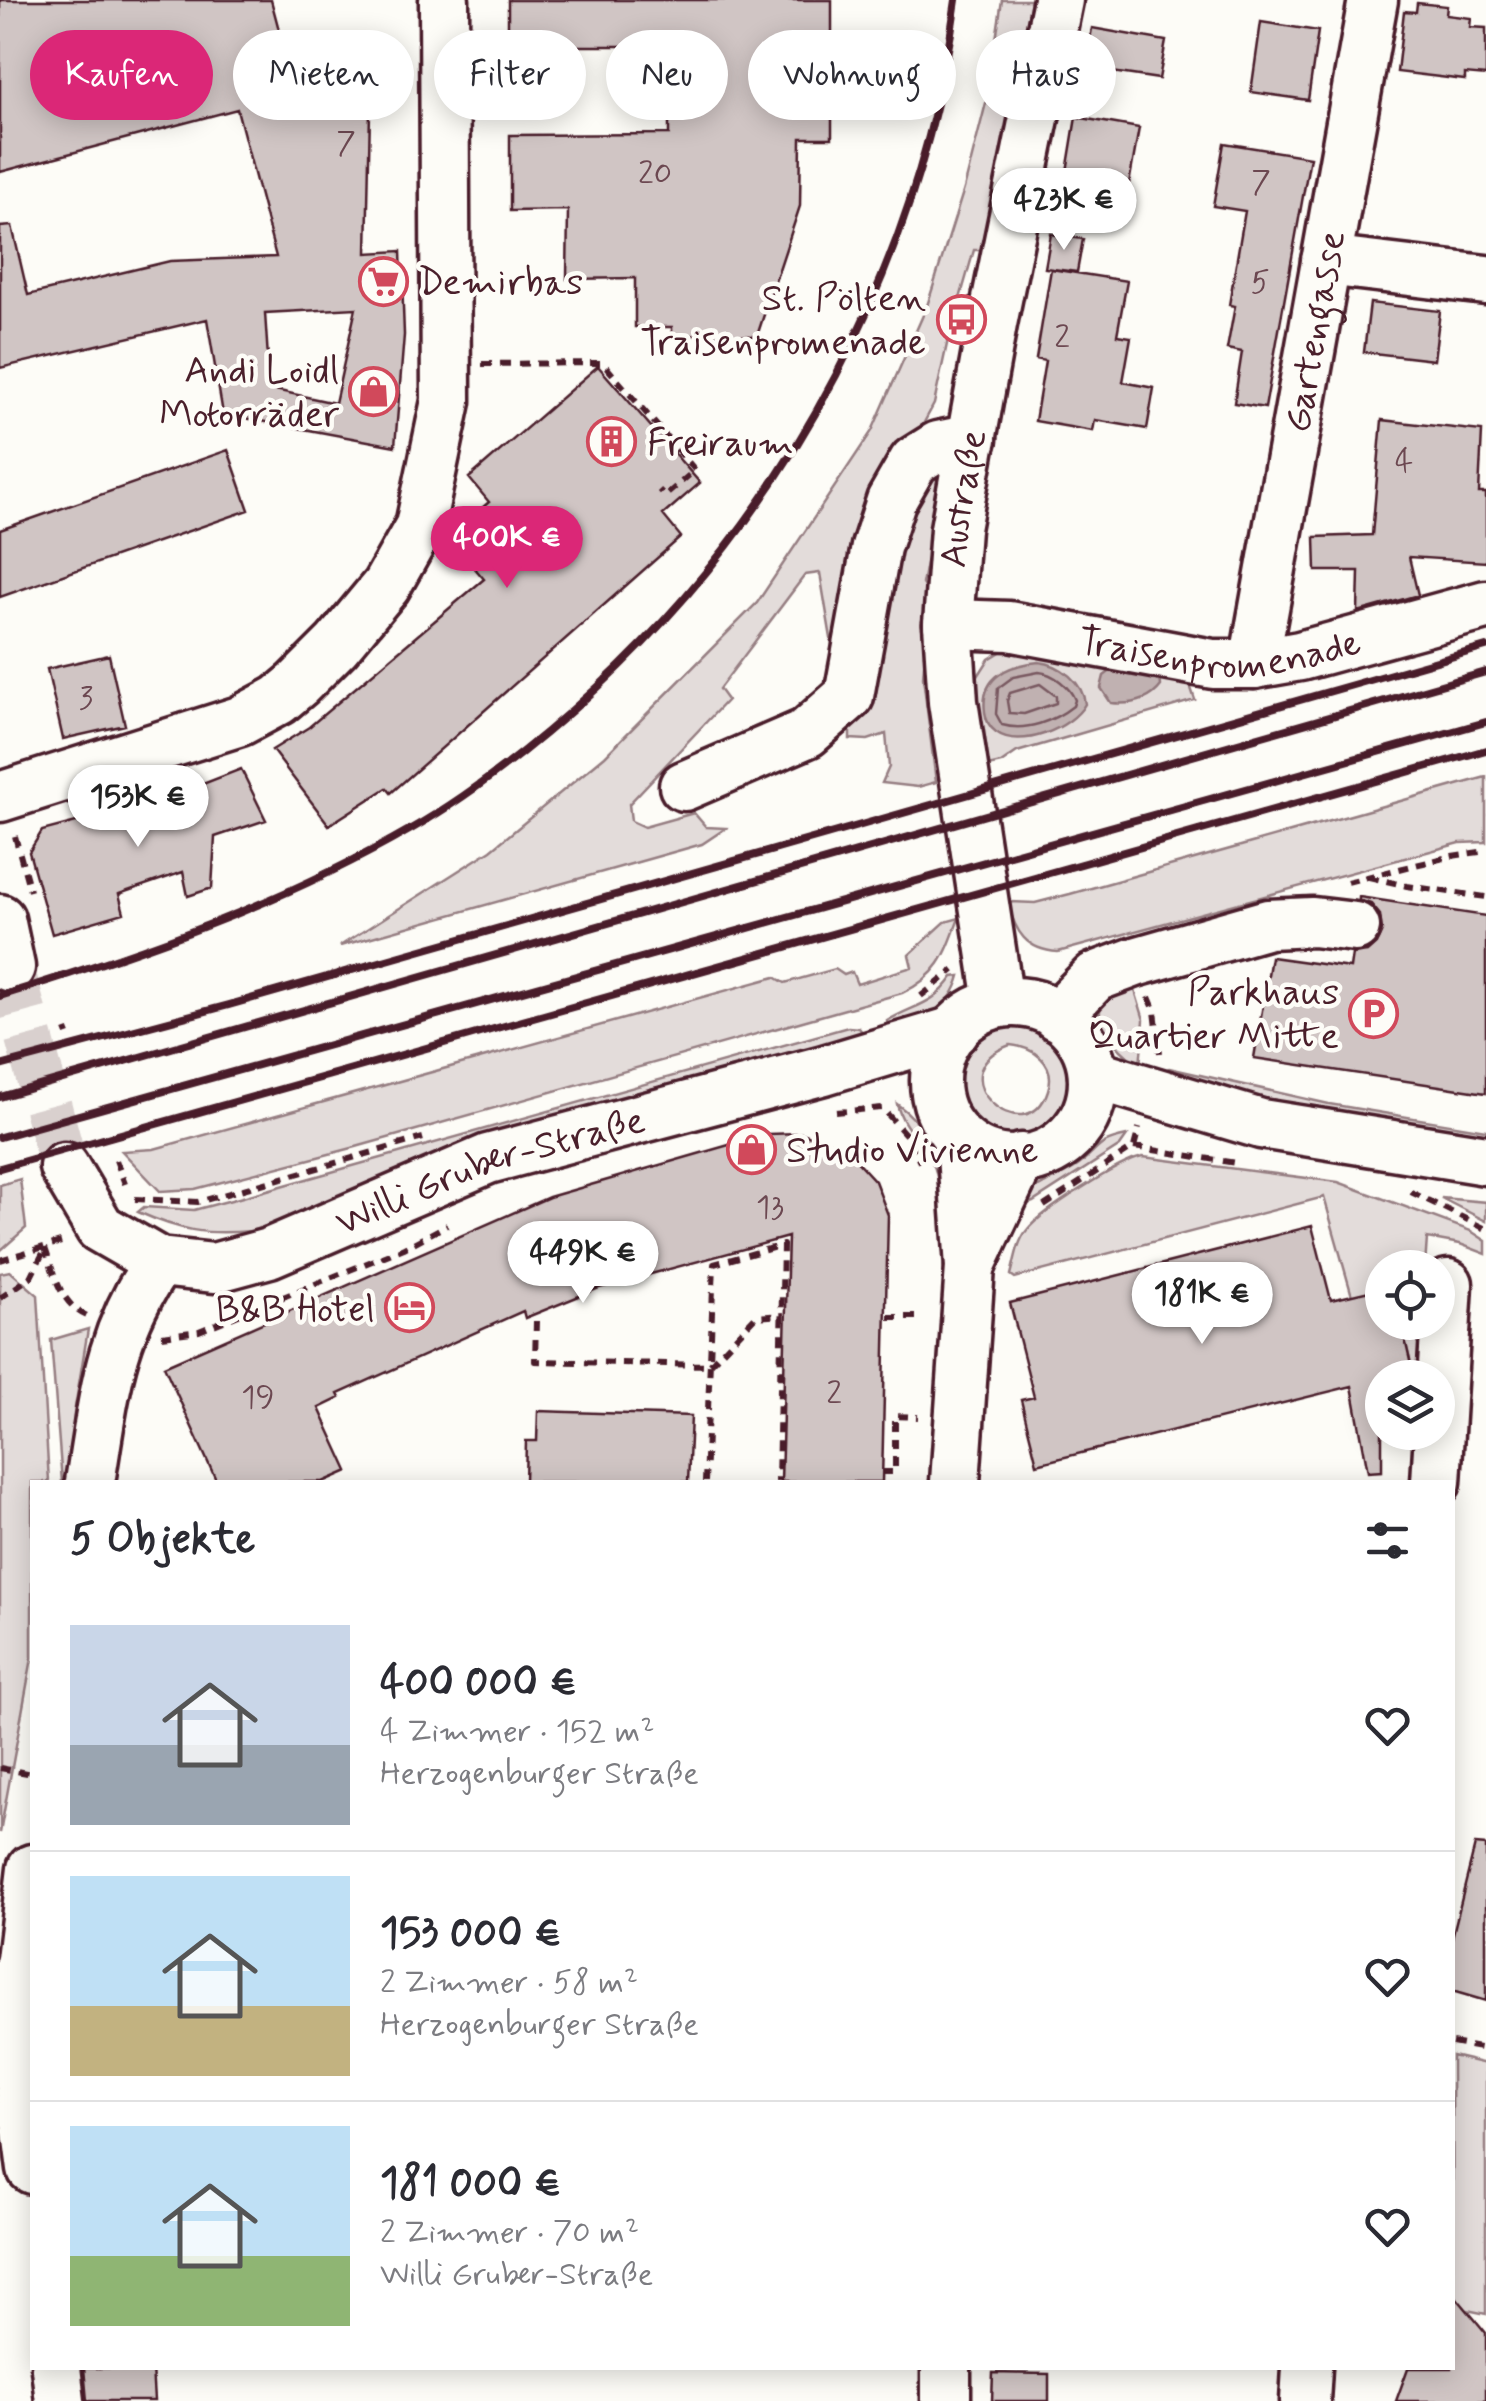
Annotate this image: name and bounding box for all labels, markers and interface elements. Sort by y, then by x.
chip: Kaufen [30,30,213,120]
chip: Mieten [233,30,414,120]
chip: Filter [434,30,586,120]
chip: Neu [606,30,728,120]
chip: Wohnung [748,30,956,120]
chip: Haus [976,30,1116,120]
house number: 7 [336,123,356,165]
house number: 20 [638,153,672,195]
house number: 7 [1251,162,1271,204]
pin: 423K € [983,168,1145,253]
text: 423K € [1014,179,1114,221]
street label: Gartengasse [1274,227,1358,437]
supermarket icon: Demirbas [357,255,409,307]
place label: Demirbas [418,259,583,308]
house number: 5 [1250,262,1270,304]
place label: St. Pölten Traisenpromenade [640,275,926,368]
bus stop icon: St. Pölten Traisenpromenade [935,293,987,345]
house number: 2 [1054,317,1070,359]
place label: Andi Loidl Motorräder [159,347,339,440]
shop icon: Andi Loidl Motorräder [348,365,400,417]
building icon: Freiraum [586,416,638,468]
place label: Freiraum [647,420,794,469]
street label: Austraße [930,426,999,570]
house number: 4 [1395,441,1413,483]
pin: 400K € [426,506,588,591]
text: 400K € [453,517,561,559]
street label: Traisenpromenade [1074,617,1367,691]
house number: 3 [79,678,93,720]
pin: 153K € [57,765,219,850]
text: 153K € [90,776,186,818]
place label: Parkhaus Quartier Mitte [1088,969,1339,1062]
parking icon: Parkhaus Quartier Mitte [1348,987,1400,1039]
street label: Willi Gruber-Straße [329,1097,650,1248]
shop icon: Studio Vivienne [725,1123,777,1175]
place label: Studio Vivienne [786,1127,1039,1176]
house number: 13 [756,1187,784,1229]
pin: 449K € [502,1221,664,1306]
text: 449K € [529,1232,637,1274]
map controls [1365,1250,1455,1450]
button: locate [1365,1250,1455,1340]
pin: 181K € [1121,1262,1283,1347]
text: 181K € [1154,1273,1250,1315]
hotel icon: B&B Hotel [384,1282,436,1334]
place label: B&B Hotel [216,1286,375,1335]
button: layers [1365,1360,1455,1450]
house number: 2 [826,1373,842,1415]
house number: 19 [241,1377,275,1419]
text: 5 Objekte [70,1513,255,1568]
icon: filters [1360,1513,1415,1568]
text: 400 000 € [380,1656,577,1711]
icon: home [150,1665,270,1785]
icon: heart [1360,1698,1415,1753]
text: 4 Zimmer · 152 m² [380,1711,654,1753]
text: Herzogenburger Straße [380,1753,699,1795]
text: 153 000 € [380,1907,561,1962]
icon: home [150,1916,270,2036]
icon: heart [1360,1949,1415,2004]
text: 2 Zimmer · 58 m² [380,1962,638,2004]
text: Herzogenburger Straße [380,2004,699,2046]
text: 181 000 € [380,2157,561,2212]
icon: home [150,2166,270,2286]
icon: heart [1360,2199,1415,2254]
text: 2 Zimmer · 70 m² [380,2212,639,2254]
text: Willi Gruber-Straße [380,2254,653,2296]

